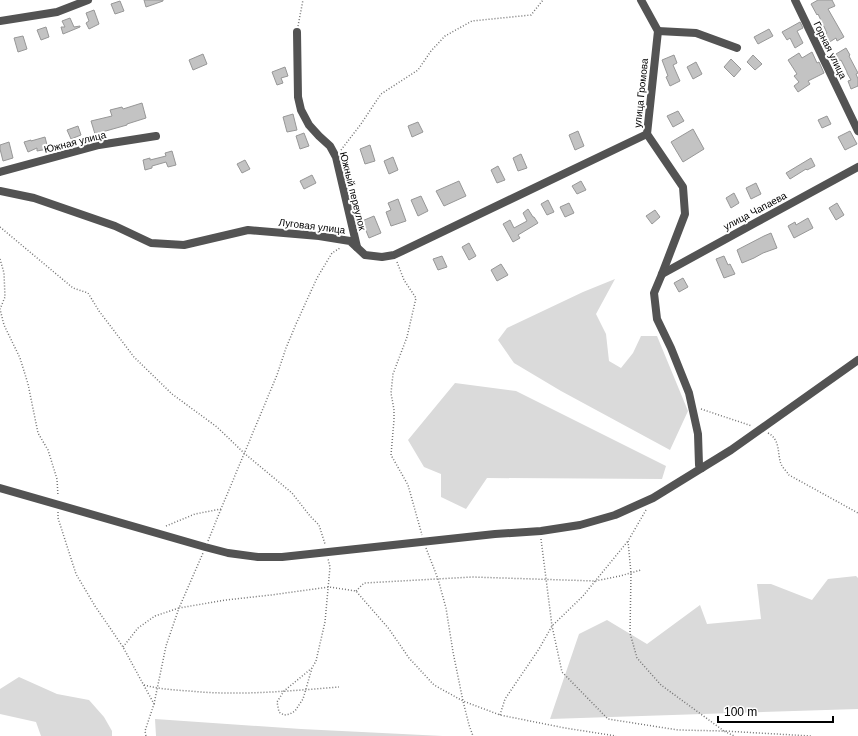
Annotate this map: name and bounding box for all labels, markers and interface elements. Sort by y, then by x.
street label: Горная улица [811,19,849,81]
street label: улица Громова [632,57,650,128]
street label: Южная улица [43,129,108,155]
street label: Южный переулок [338,151,368,232]
street label: улица Чапаева [722,190,789,232]
street label: Луговая улица [278,216,346,236]
scale bar [718,698,833,724]
text: 100 m [724,705,757,719]

